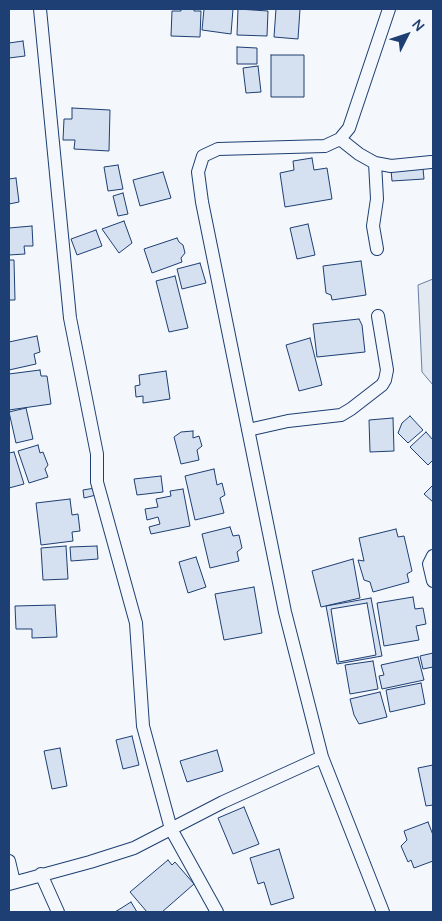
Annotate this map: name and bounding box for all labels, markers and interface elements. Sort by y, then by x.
north arrow [382,10,432,60]
text: N [408,15,429,35]

